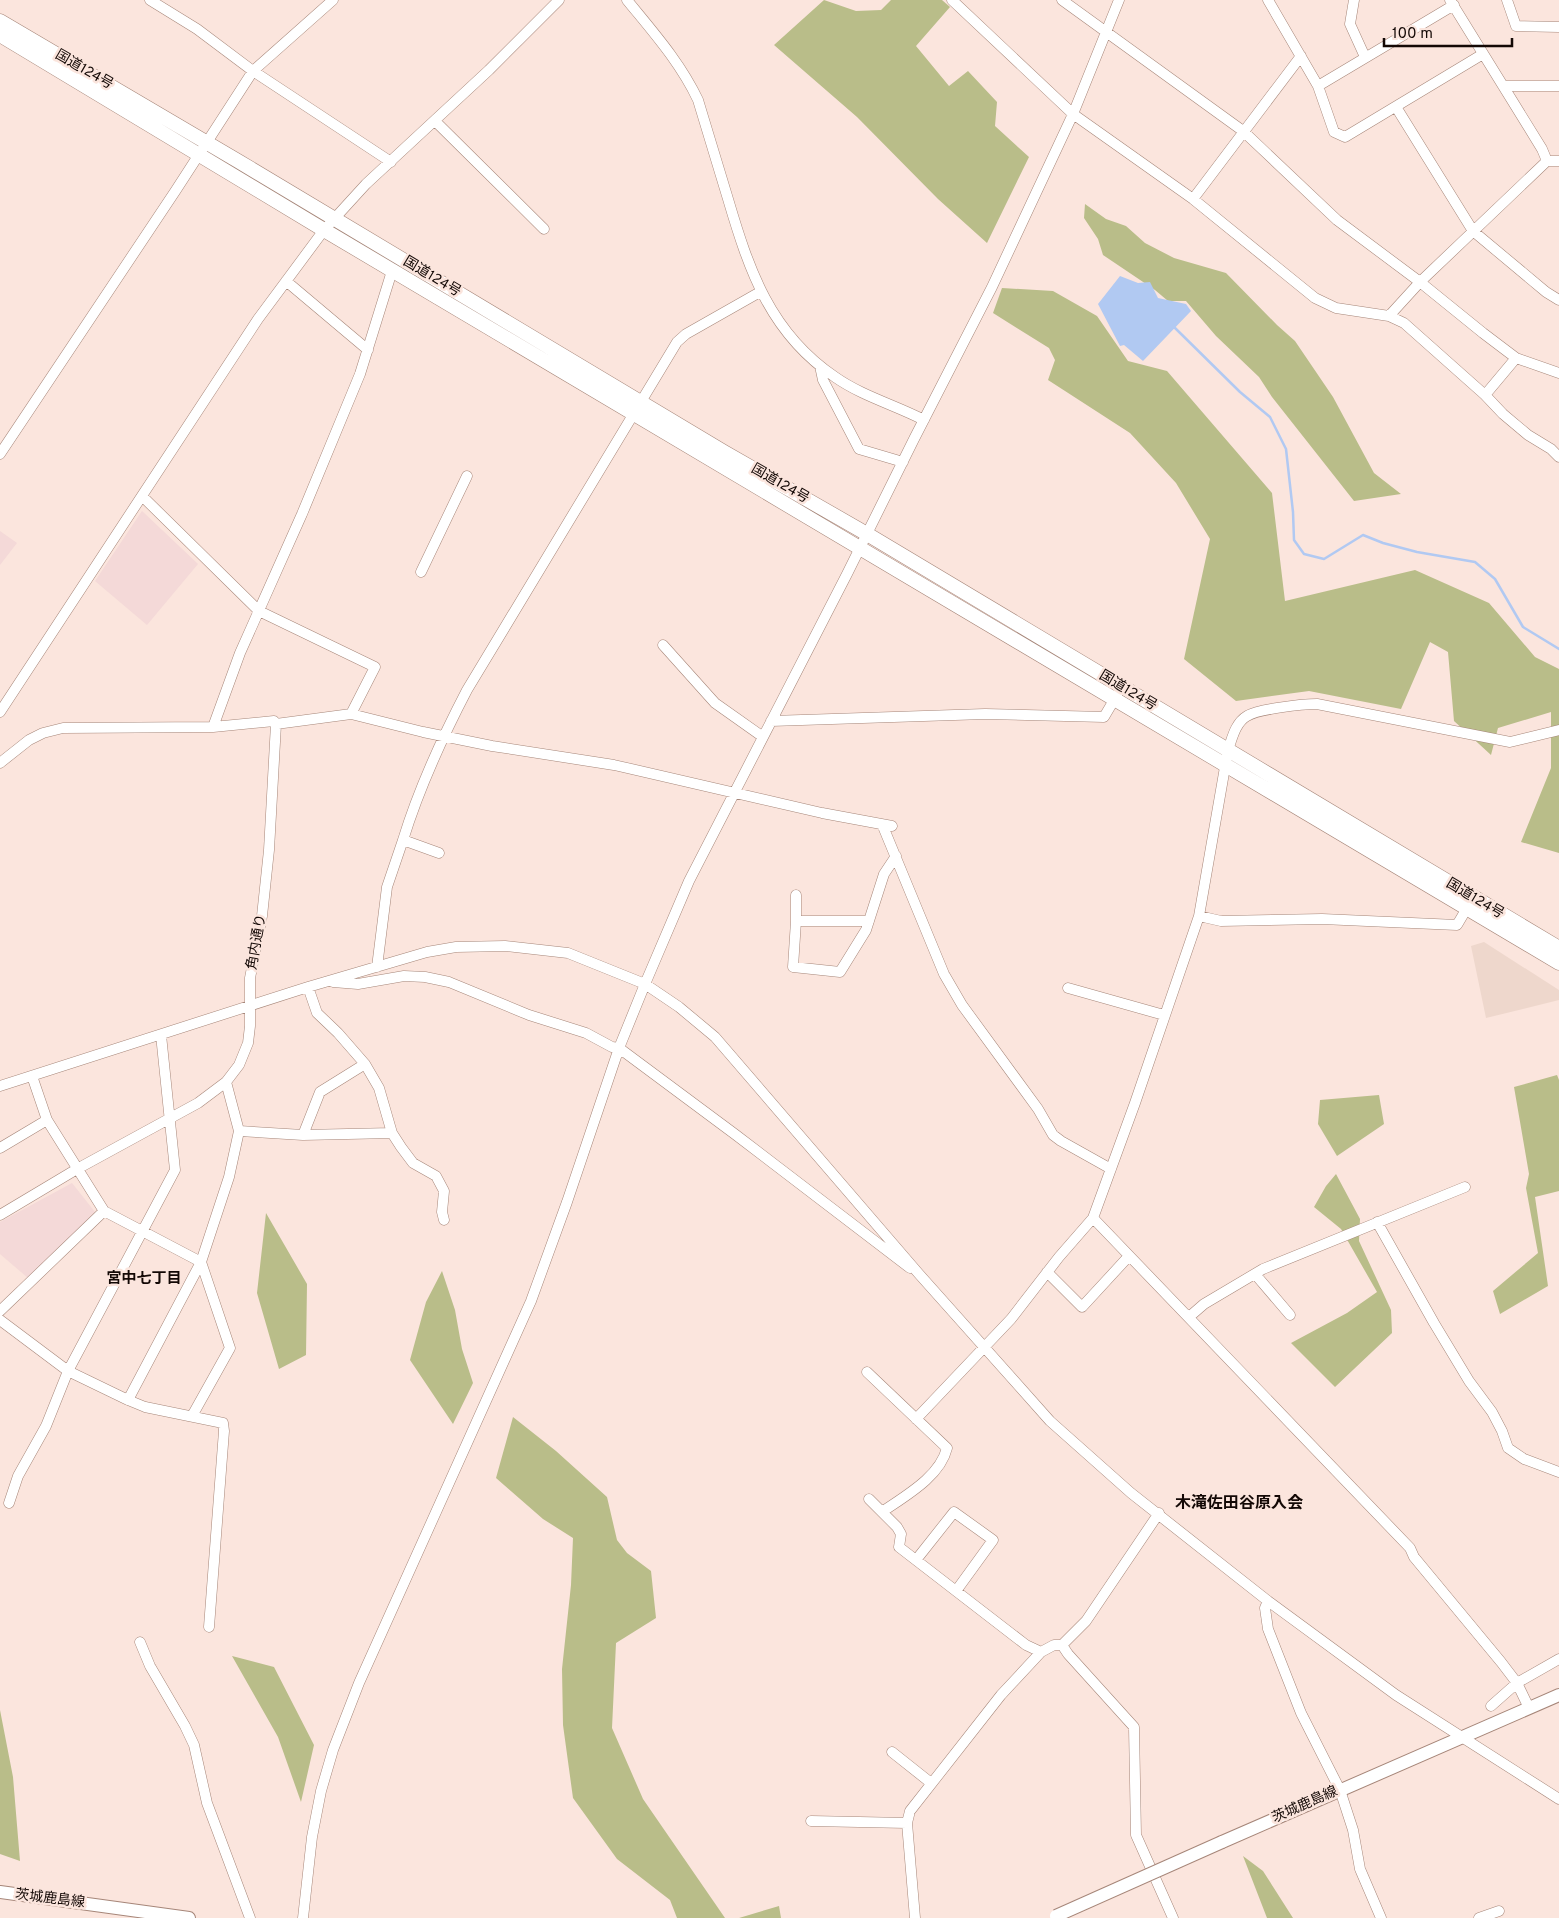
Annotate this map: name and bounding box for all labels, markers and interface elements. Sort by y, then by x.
scale bar [1384,15,1512,47]
text: 100 m [1392,25,1433,44]
street label: 国道124号 [52,47,116,93]
street label: 国道124号 [400,253,464,301]
street label: 国道124号 [748,461,812,507]
street label: 国道124号 [1096,667,1160,715]
street label: 国道124号 [1443,875,1507,923]
street label: 角内通り [244,913,270,971]
district label: 宮中七丁目 [106,1270,182,1289]
district label: 木滝佐田谷原入会 [1175,1494,1303,1514]
street label: 茨城鹿島線 [1270,1783,1340,1827]
street label: 茨城鹿島線 [14,1886,86,1912]

